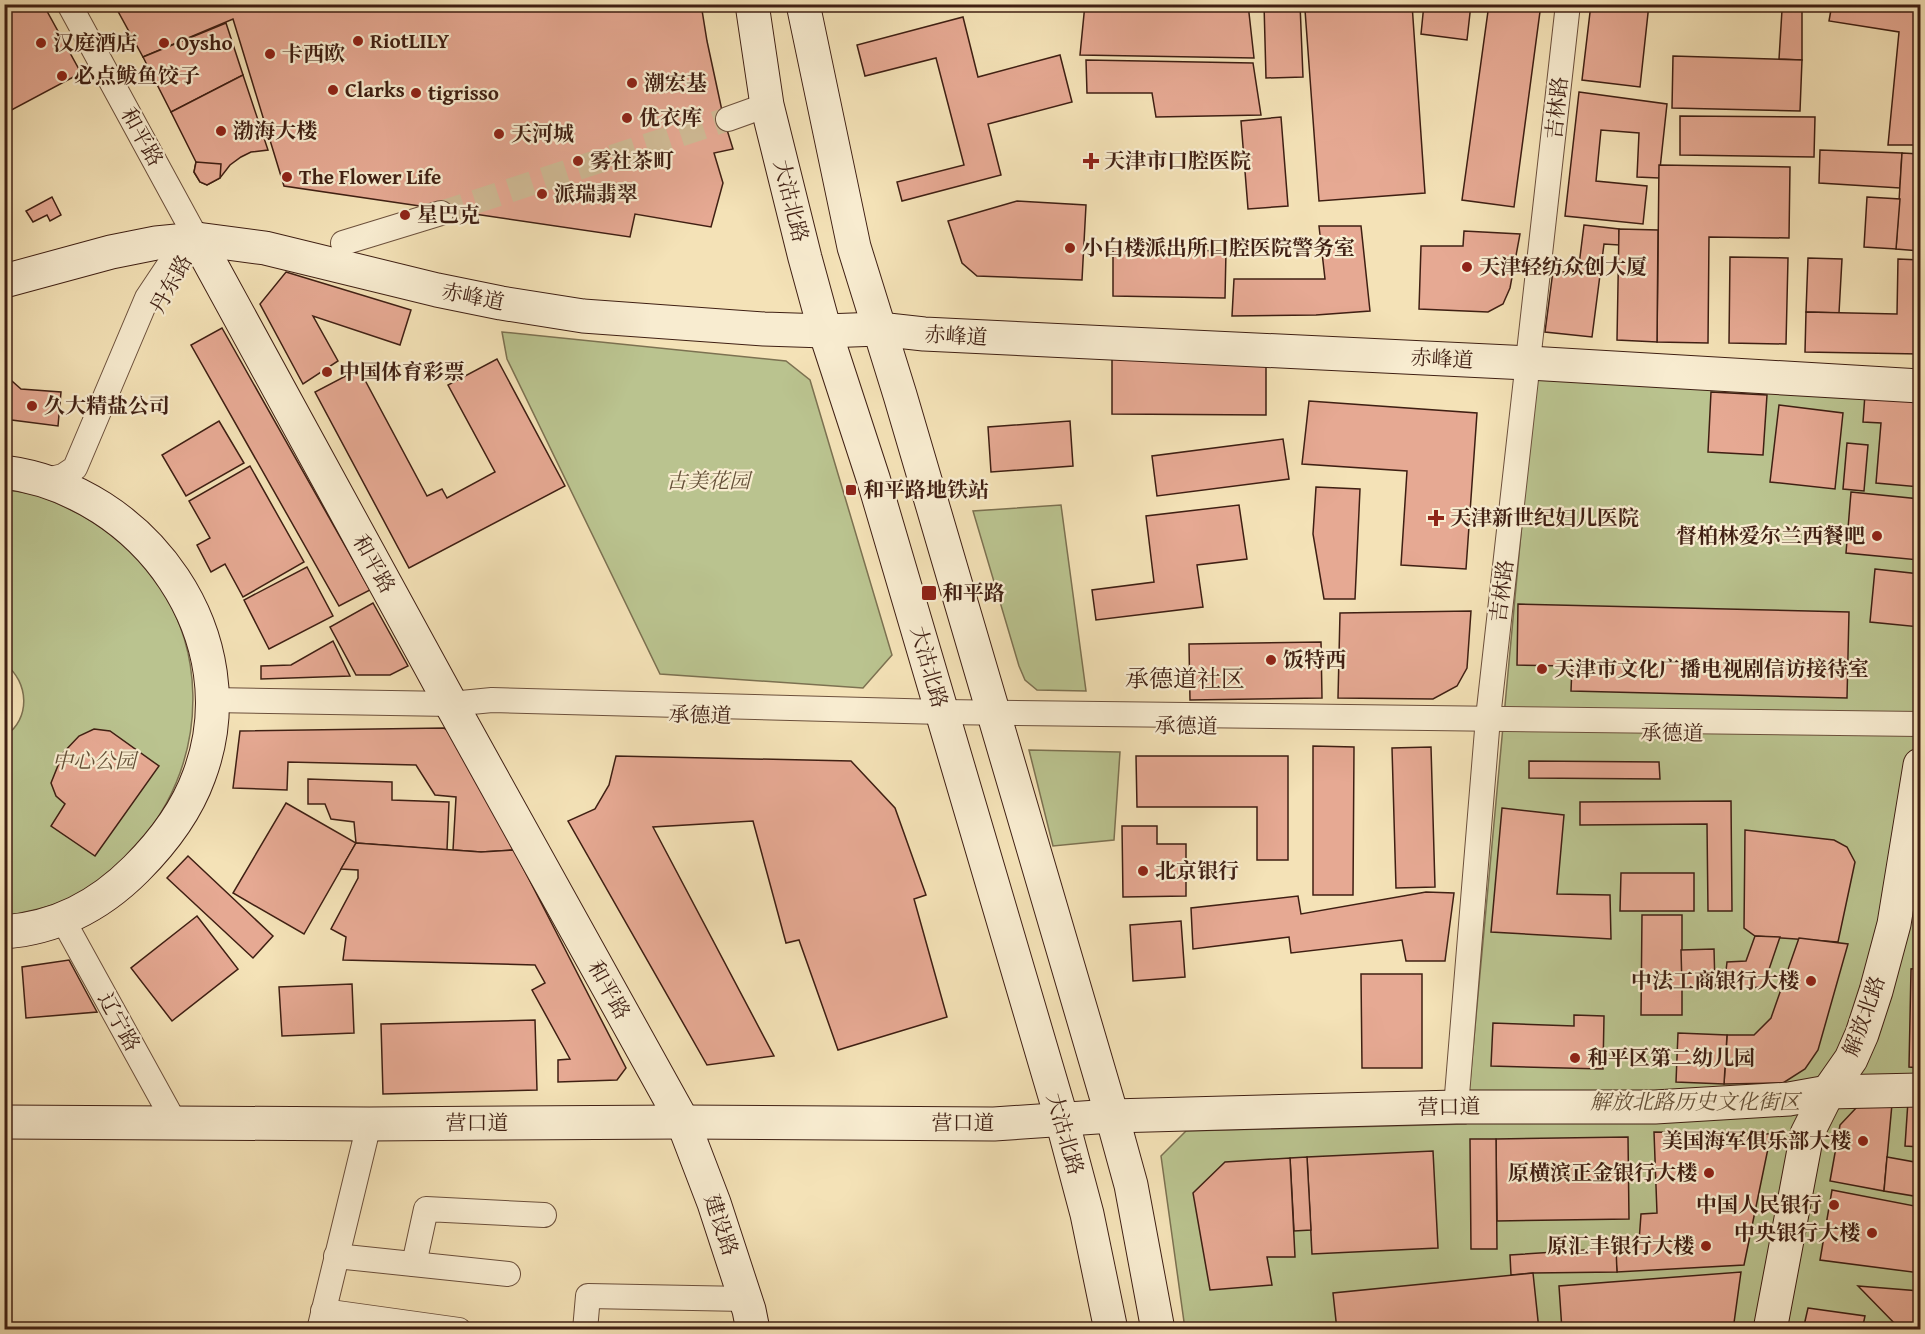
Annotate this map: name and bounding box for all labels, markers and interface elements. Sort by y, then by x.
place label: RiotLILY [370,25,449,56]
place label: 汉庭酒店 [53,27,137,58]
place label: Oysho [176,27,233,58]
marker: RiotLILY [351,34,365,48]
marker: 汉庭酒店 [34,36,48,50]
marker: Oysho [157,36,171,50]
place label: 卡西欧 [282,38,345,69]
marker: 卡西欧 [263,47,277,61]
place label: 必点鲅鱼饺子 [74,60,200,91]
place label: 潮宏基 [644,67,707,98]
marker: 必点鲅鱼饺子 [55,69,69,83]
place label: Clarks [345,74,405,105]
street label: 吉林路 [1538,75,1575,141]
marker: 潮宏基 [625,76,639,90]
place label: tigrisso [428,77,499,108]
marker: Clarks [326,83,340,97]
marker: tigrisso [409,86,423,100]
street label: 和平路 [114,102,171,172]
place label: 优衣库 [639,102,702,133]
marker: 优衣库 [620,111,634,125]
place label: 渤海大楼 [233,115,317,146]
place label: 天河城 [511,118,574,149]
marker: 渤海大楼 [214,124,228,138]
marker: 天河城 [492,127,506,141]
place label: 雾社茶町 [590,145,674,176]
place label: 天津市口腔医院 [1104,145,1251,176]
marker: 天津市口腔医院 [1082,152,1100,170]
marker: 雾社茶町 [571,154,585,168]
street label: 大沽北路 [766,156,817,245]
place label: The Flower Life [299,161,441,192]
marker: The Flower Life [280,170,294,184]
place label: 派瑞翡翠 [554,178,638,209]
marker: 派瑞翡翠 [535,187,549,201]
place label: 星巴克 [417,199,480,230]
marker: 星巴克 [398,208,412,222]
place label: 小白楼派出所口腔医院警务室 [1082,232,1355,263]
marker: 小白楼派出所口腔医院警务室 [1063,241,1077,255]
street label: 丹东路 [142,249,199,319]
place label: 天津轻纺众创大厦 [1479,251,1647,282]
marker: 天津轻纺众创大厦 [1460,260,1474,274]
street label: 赤峰道 [439,275,507,318]
street label: 赤峰道 [924,318,988,353]
street label: 赤峰道 [1410,341,1474,376]
place label: 中国体育彩票 [339,356,465,387]
marker: 中国体育彩票 [320,365,334,379]
place label: 久大精盐公司 [44,390,170,421]
marker: 久大精盐公司 [25,399,39,413]
park label: 古美花园 [666,465,753,496]
place label: 和平路地铁站 [863,474,989,505]
marker: 和平路地铁站 [844,483,858,497]
place label: 天津新世纪妇儿医院 [1450,502,1639,533]
marker: 天津新世纪妇儿医院 [1427,509,1445,527]
place label: 督柏林爱尔兰西餐吧 [1676,520,1865,551]
street label: 和平路 [346,529,403,599]
marker: 督柏林爱尔兰西餐吧 [1870,529,1884,543]
street label: 吉林路 [1482,558,1521,624]
place label: 和平路 [942,577,1005,608]
marker: 和平路 [920,584,938,602]
street label: 大沽北路 [903,622,956,712]
place label: 饭特西 [1283,644,1346,675]
marker: 饭特西 [1264,653,1278,667]
place label: 天津市文化广播电视剧信访接待室 [1554,653,1869,684]
district label: 承德道社区 [1125,661,1245,696]
marker: 天津市文化广播电视剧信访接待室 [1535,662,1549,676]
street label: 承德道 [668,698,732,731]
street label: 承德道 [1154,709,1218,742]
street label: 承德道 [1640,716,1704,749]
park label: 中心公园 [52,745,139,776]
place label: 北京银行 [1155,855,1239,886]
marker: 北京银行 [1136,864,1150,878]
street label: 和平路 [581,955,638,1025]
place label: 中法工商银行大楼 [1631,965,1799,996]
street label: 解放北路 [1835,971,1892,1061]
marker: 中法工商银行大楼 [1804,974,1818,988]
street label: 辽宁路 [91,987,148,1057]
place label: 和平区第二幼儿园 [1587,1042,1755,1073]
marker: 和平区第二幼儿园 [1568,1051,1582,1065]
park label: 解放北路历史文化街区 [1590,1086,1803,1117]
street label: 大沽北路 [1039,1089,1092,1179]
street label: 营口道 [1417,1090,1481,1123]
street label: 营口道 [446,1107,509,1138]
street label: 营口道 [932,1107,995,1138]
place label: 美国海军俱乐部大楼 [1662,1125,1851,1156]
marker: 美国海军俱乐部大楼 [1856,1134,1870,1148]
place label: 原横滨正金银行大楼 [1508,1157,1697,1188]
marker: 原横滨正金银行大楼 [1702,1166,1716,1180]
place label: 中国人民银行 [1696,1189,1822,1220]
street label: 建设路 [697,1190,746,1260]
marker: 中国人民银行 [1827,1198,1841,1212]
place label: 中央银行大楼 [1734,1217,1860,1248]
marker: 中央银行大楼 [1865,1226,1879,1240]
place label: 原汇丰银行大楼 [1547,1230,1694,1261]
marker: 原汇丰银行大楼 [1699,1239,1713,1253]

